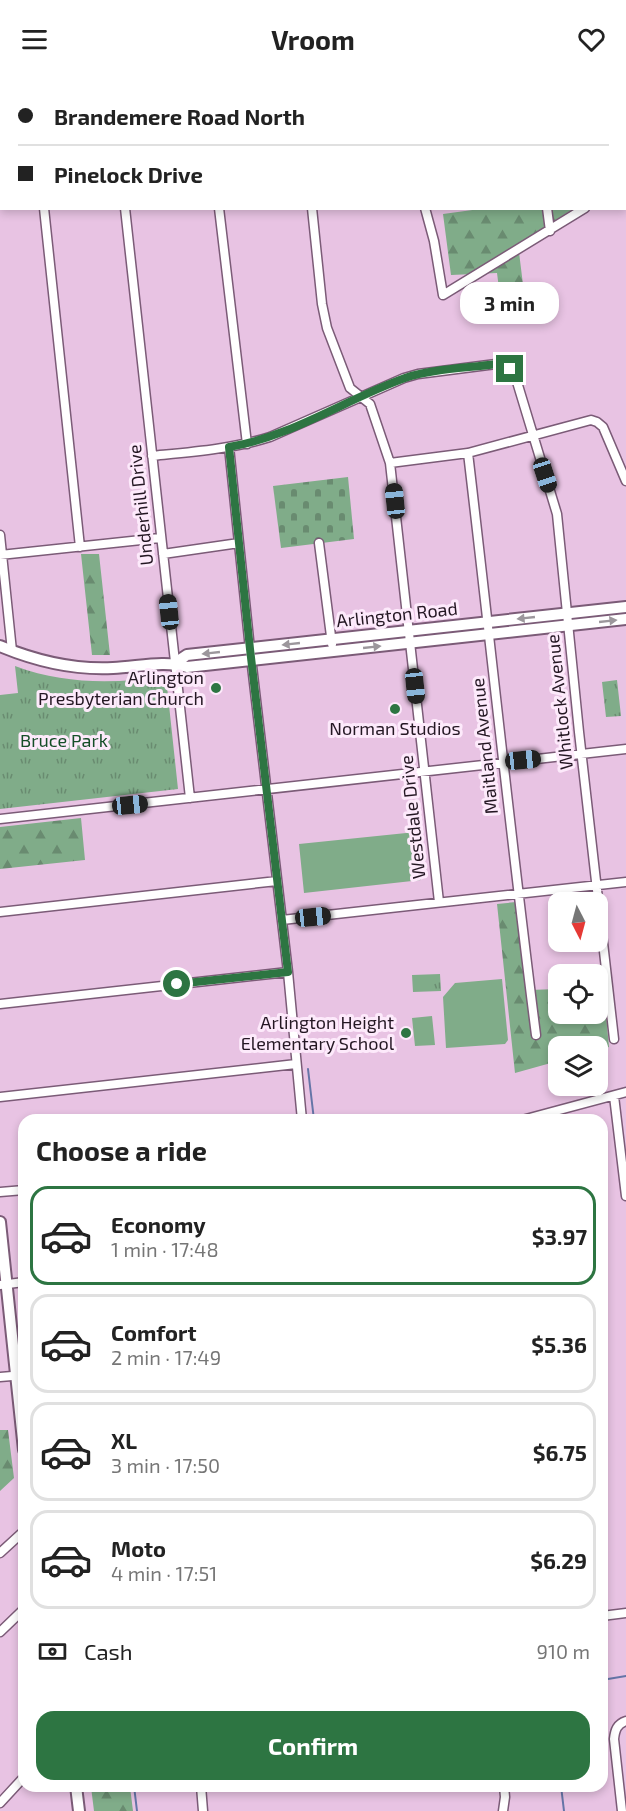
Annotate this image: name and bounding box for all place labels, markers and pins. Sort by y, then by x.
place label: Arlington Presbyterian Church [38,666,204,709]
marker: Arlington Presbyterian Church [209,681,223,695]
marker: Norman Studios [388,702,402,716]
place label: Norman Studios [329,717,461,739]
place label: Arlington Height Elementary School [241,1011,395,1054]
marker: Arlington Height Elementary School [399,1026,413,1040]

